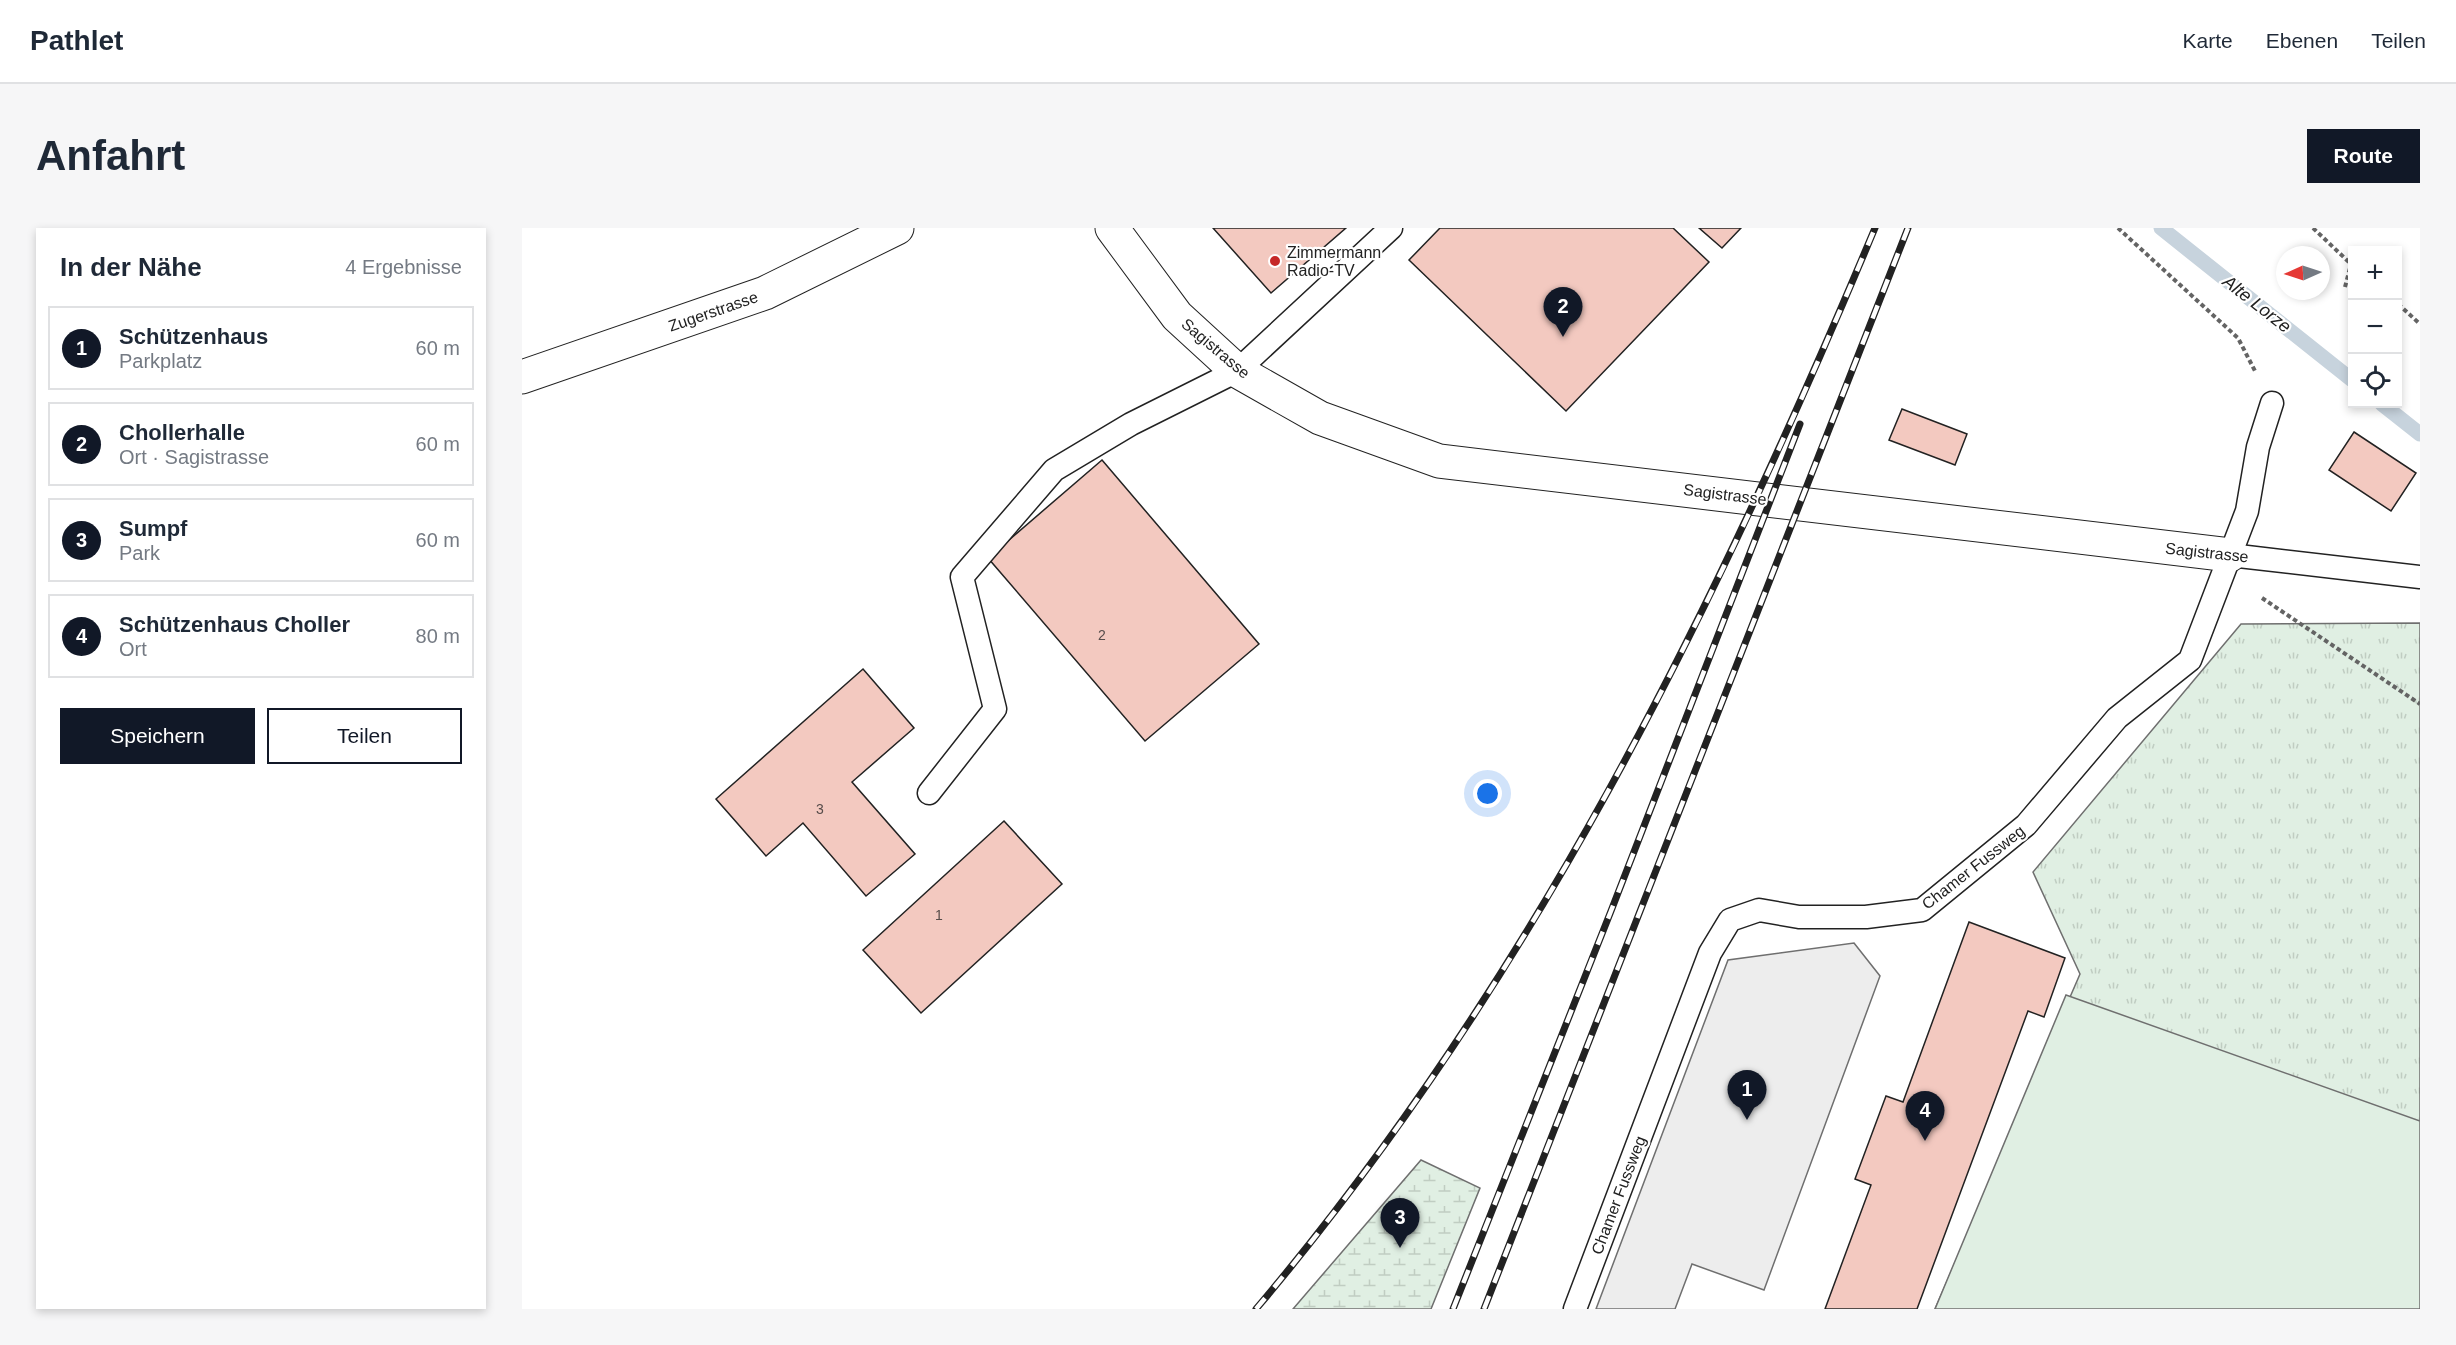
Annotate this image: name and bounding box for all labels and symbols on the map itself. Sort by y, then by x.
place label: Zimmermann Radio-TV [1287,244,1381,279]
north arrow [2276,246,2330,300]
marker: Zimmermann Radio-TV [1268,254,1282,268]
water label: Alte Lorze [2218,271,2295,337]
street label: Zugerstrasse [666,288,760,335]
pin: 2 [1544,288,1582,337]
street label: Sagistrasse [1178,315,1253,382]
street label: Sagistrasse [1682,481,1768,508]
street label: Sagistrasse [2164,540,2250,565]
house number: 2 [1098,627,1106,643]
your location [1473,779,1502,808]
house number: 3 [816,801,824,817]
street label: Chamer Fussweg [1919,822,2028,913]
house number: 1 [935,907,943,923]
pin: 1 [1728,1070,1766,1120]
pin: 4 [1906,1092,1944,1141]
street label: Chamer Fussweg [1588,1134,1649,1257]
pin: 3 [1380,1198,1420,1248]

